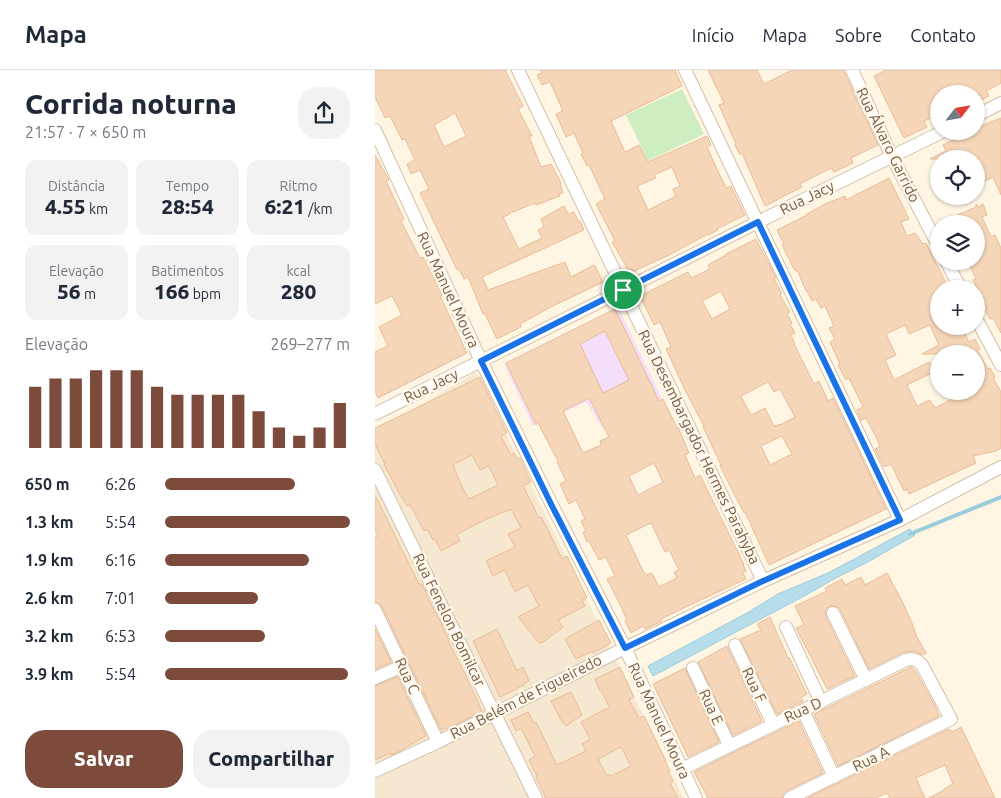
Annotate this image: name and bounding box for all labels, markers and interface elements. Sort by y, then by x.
text: Mapa [25,21,87,48]
text: Início [692,25,734,45]
text: Mapa [762,25,807,45]
text: Sobre [835,25,882,45]
text: Contato [910,25,976,45]
street label: Rua Álvaro Garrido [853,85,924,205]
north arrow [930,85,985,140]
map controls [930,85,985,400]
button: share [298,87,350,139]
text: Corrida noturna [25,88,237,119]
text: 21:57 · 7 × 650 m [25,123,146,141]
button: locate [930,150,985,205]
street label: Rua Jacy [777,177,837,218]
text: Distância [48,178,105,194]
text: Tempo [166,178,209,194]
text: Ritmo [280,178,317,194]
text: 4.55 [45,194,86,218]
text: 28:54 [161,194,214,218]
text: 6:21 [264,194,305,218]
text: km [86,201,108,217]
text: /km [305,201,333,217]
button: layers [930,215,985,270]
street label: Rua Manuel Moura [414,229,483,351]
text: Elevação [49,263,104,279]
text: Batimentos [151,263,224,279]
text: kcal [286,263,311,279]
pin [602,269,644,311]
icon: arrive [609,276,637,304]
text: 56 [57,279,81,303]
text: 166 [154,279,189,303]
text: 280 [281,279,316,303]
button: + [930,280,985,335]
text: m [81,286,96,302]
text: bpm [189,286,221,302]
street label: Rua Desembargador Hermes Parahyba [635,327,764,567]
text: Elevação [25,335,88,353]
text: 269–277 m [270,335,350,353]
button: − [930,345,985,400]
street label: Rua Jacy [401,365,461,406]
text: 650 m [25,475,70,493]
text: 6:26 [105,475,136,493]
text: 1.3 km [25,513,74,531]
text: 5:54 [105,513,136,531]
street label: Rua Fenelon Bomilcar [410,550,489,689]
text: 1.9 km [25,551,74,569]
text: 6:16 [105,551,136,569]
text: 2.6 km [25,589,74,607]
text: 7:01 [105,589,136,607]
text: 3.2 km [25,627,74,645]
text: 6:53 [105,627,136,645]
street label: Rua Belém de Figueiredo [447,651,605,742]
street label: Rua C [392,655,423,697]
street label: Rua Manuel Moura [625,660,694,782]
street label: Rua F [739,664,770,705]
text: 3.9 km [25,665,74,683]
text: 5:54 [105,665,136,683]
street label: Rua E [696,686,727,727]
street label: Rua D [781,693,824,726]
button: Salvar [25,730,183,788]
button: Compartilhar [193,730,350,788]
street label: Rua A [850,742,892,775]

